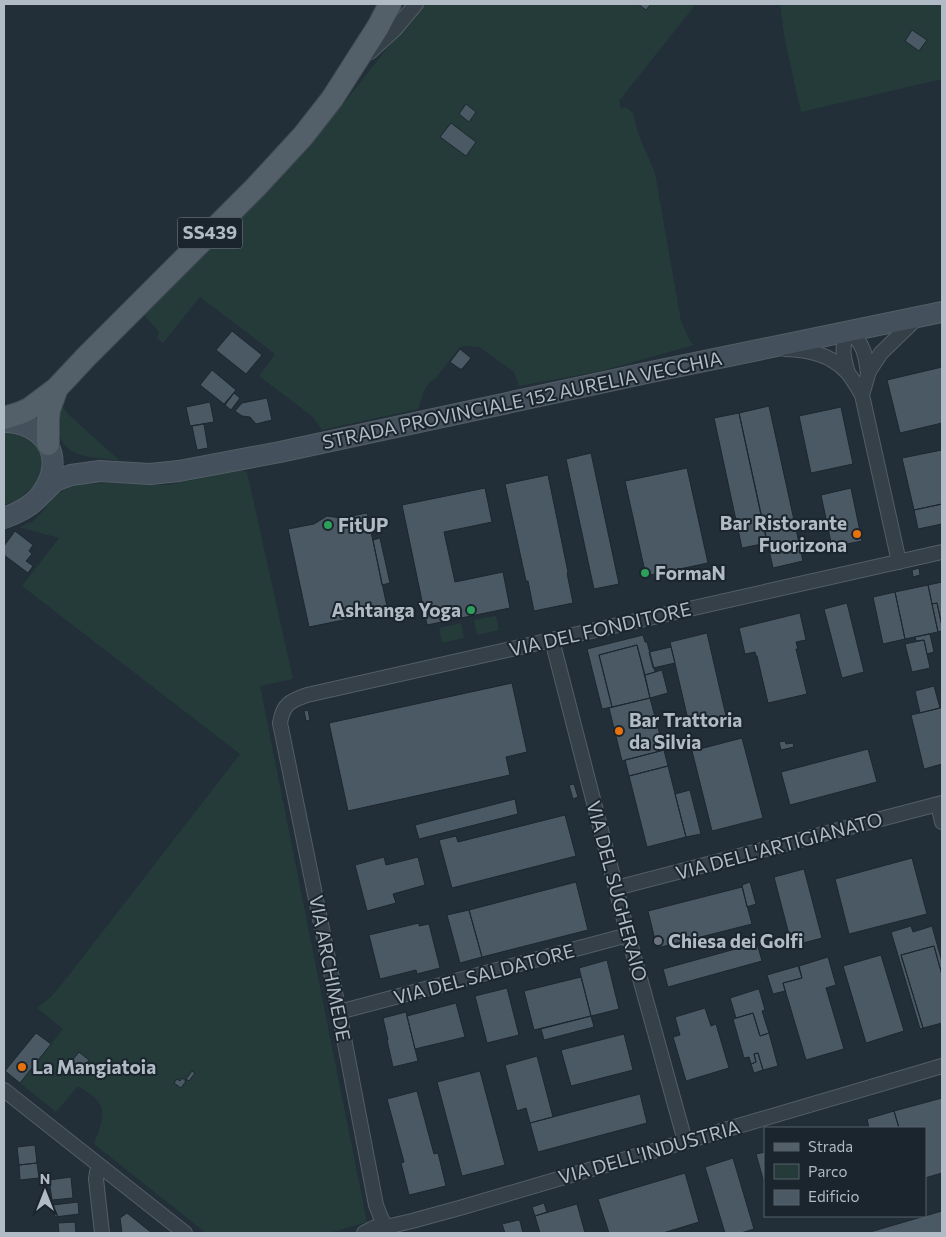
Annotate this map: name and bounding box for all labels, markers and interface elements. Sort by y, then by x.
road number: SS439 [178,218,242,248]
street label: STRADA PROVINCIALE 152 AURELIA VECCHIA [320,346,724,453]
place label: Bar Ristorante Fuorizona [720,511,847,556]
place label: FitUP [338,513,388,536]
marker: FitUP [322,519,334,531]
marker: Bar Ristorante Fuorizona [851,528,863,540]
place label: FormaN [655,561,726,584]
marker: FormaN [639,567,651,579]
street label: VIA DEL FONDITORE [507,596,693,661]
place label: Ashtanga Yoga [332,598,461,621]
marker: Ashtanga Yoga [465,604,477,616]
place label: Bar Trattoria da Silvia [629,708,742,753]
marker: Bar Trattoria da Silvia [613,725,625,737]
street label: VIA DEL SUGHERAIO [582,798,653,984]
street label: VIA DELL'ARTIGIANATO [673,807,885,884]
street label: VIA ARCHIMEDE [305,893,356,1043]
place label: Chiesa dei Golfi [668,929,803,952]
marker: Chiesa dei Golfi [652,935,664,947]
street label: VIA DEL SALDATORE [391,938,577,1009]
place label: La Mangiatoia [32,1055,156,1078]
marker: La Mangiatoia [16,1061,28,1073]
street label: VIA DELL'INDUSTRIA [555,1115,742,1188]
legend [764,1127,926,1217]
text: Strada [808,1137,853,1155]
text: Parco [808,1162,847,1180]
north arrow [20,1167,70,1217]
text: N [40,1170,50,1187]
text: Edificio [808,1187,859,1205]

